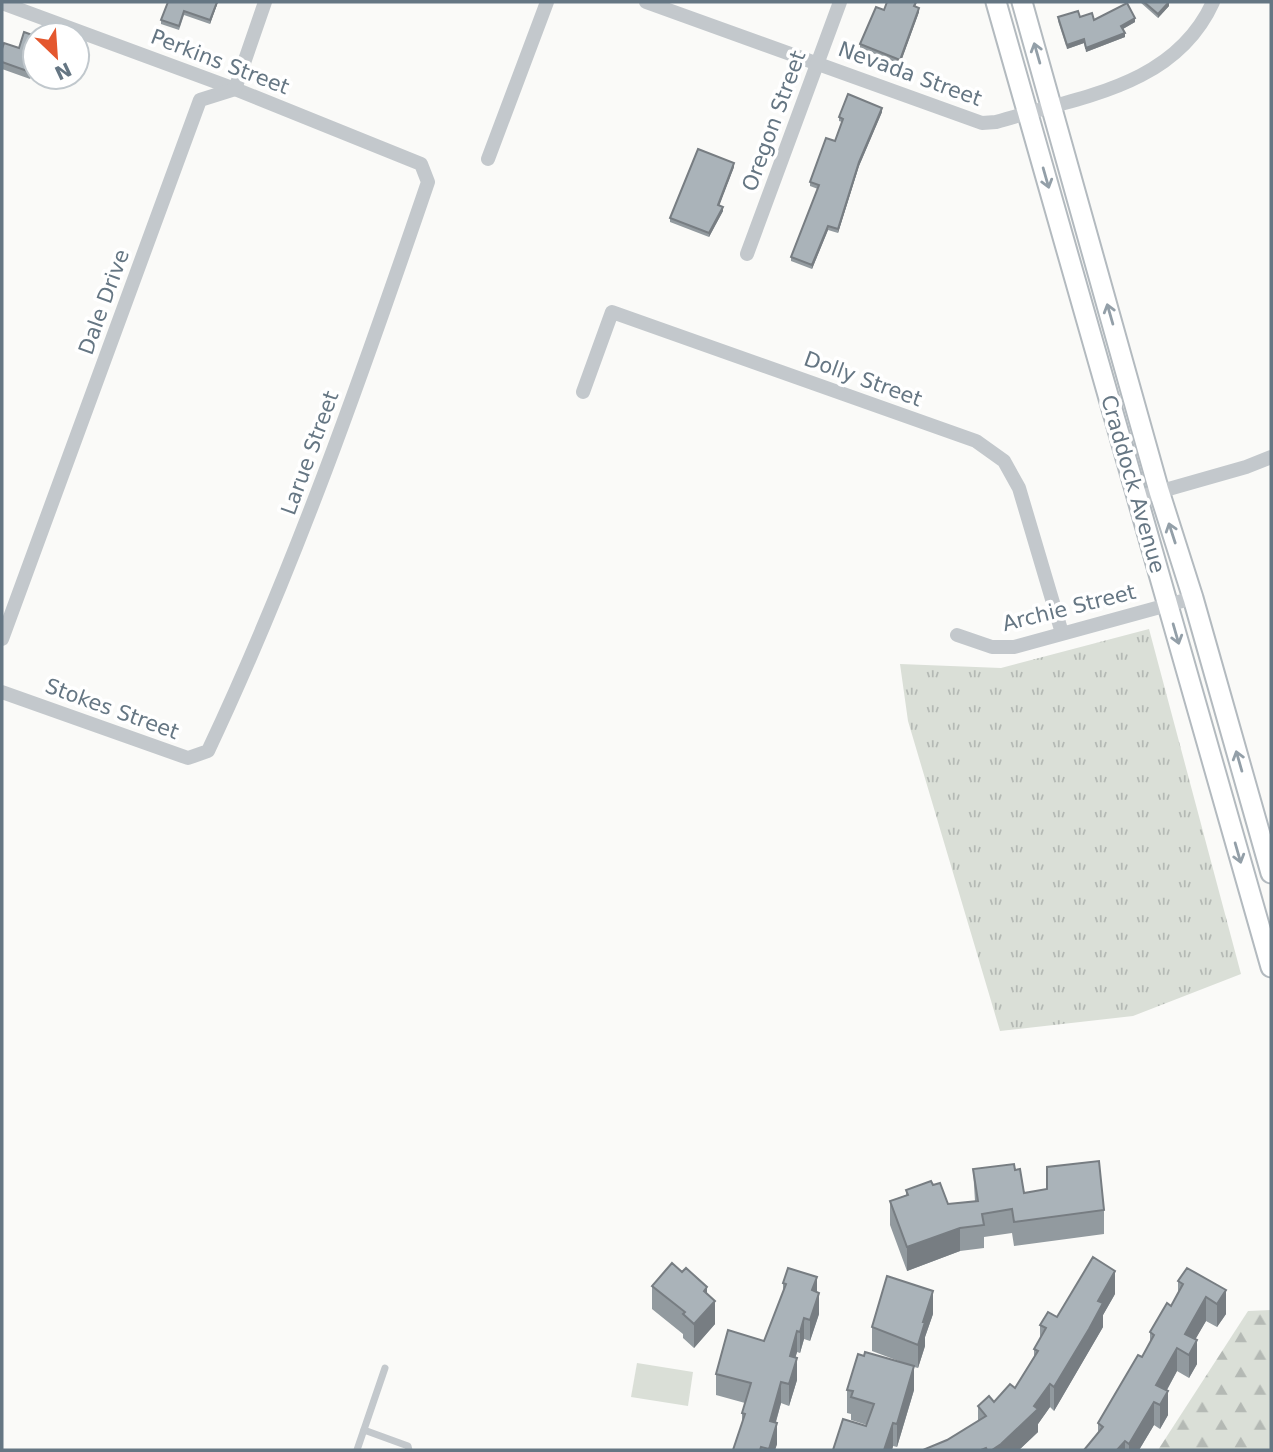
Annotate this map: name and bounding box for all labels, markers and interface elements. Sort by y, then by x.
north arrow [21,21,91,91]
street label: Perkins Street [147,25,293,99]
street label: Nevada Street [835,37,985,111]
one-way arrow [1029,42,1042,64]
street label: Oregon Street [737,48,811,194]
text: N [51,58,75,85]
one-way arrow [1040,167,1053,189]
street label: Dale Drive [74,246,134,358]
one-way arrow [1102,304,1115,326]
street label: Dolly Street [801,347,925,411]
street label: Larue Street [277,388,343,518]
street label: Craddock Avenue [1096,392,1170,576]
one-way arrow [1165,522,1178,544]
street label: Archie Street [1000,580,1138,636]
one-way arrow [1171,623,1184,645]
street label: Stokes Street [42,674,182,744]
one-way arrow [1232,750,1245,772]
one-way arrow [1233,842,1246,864]

